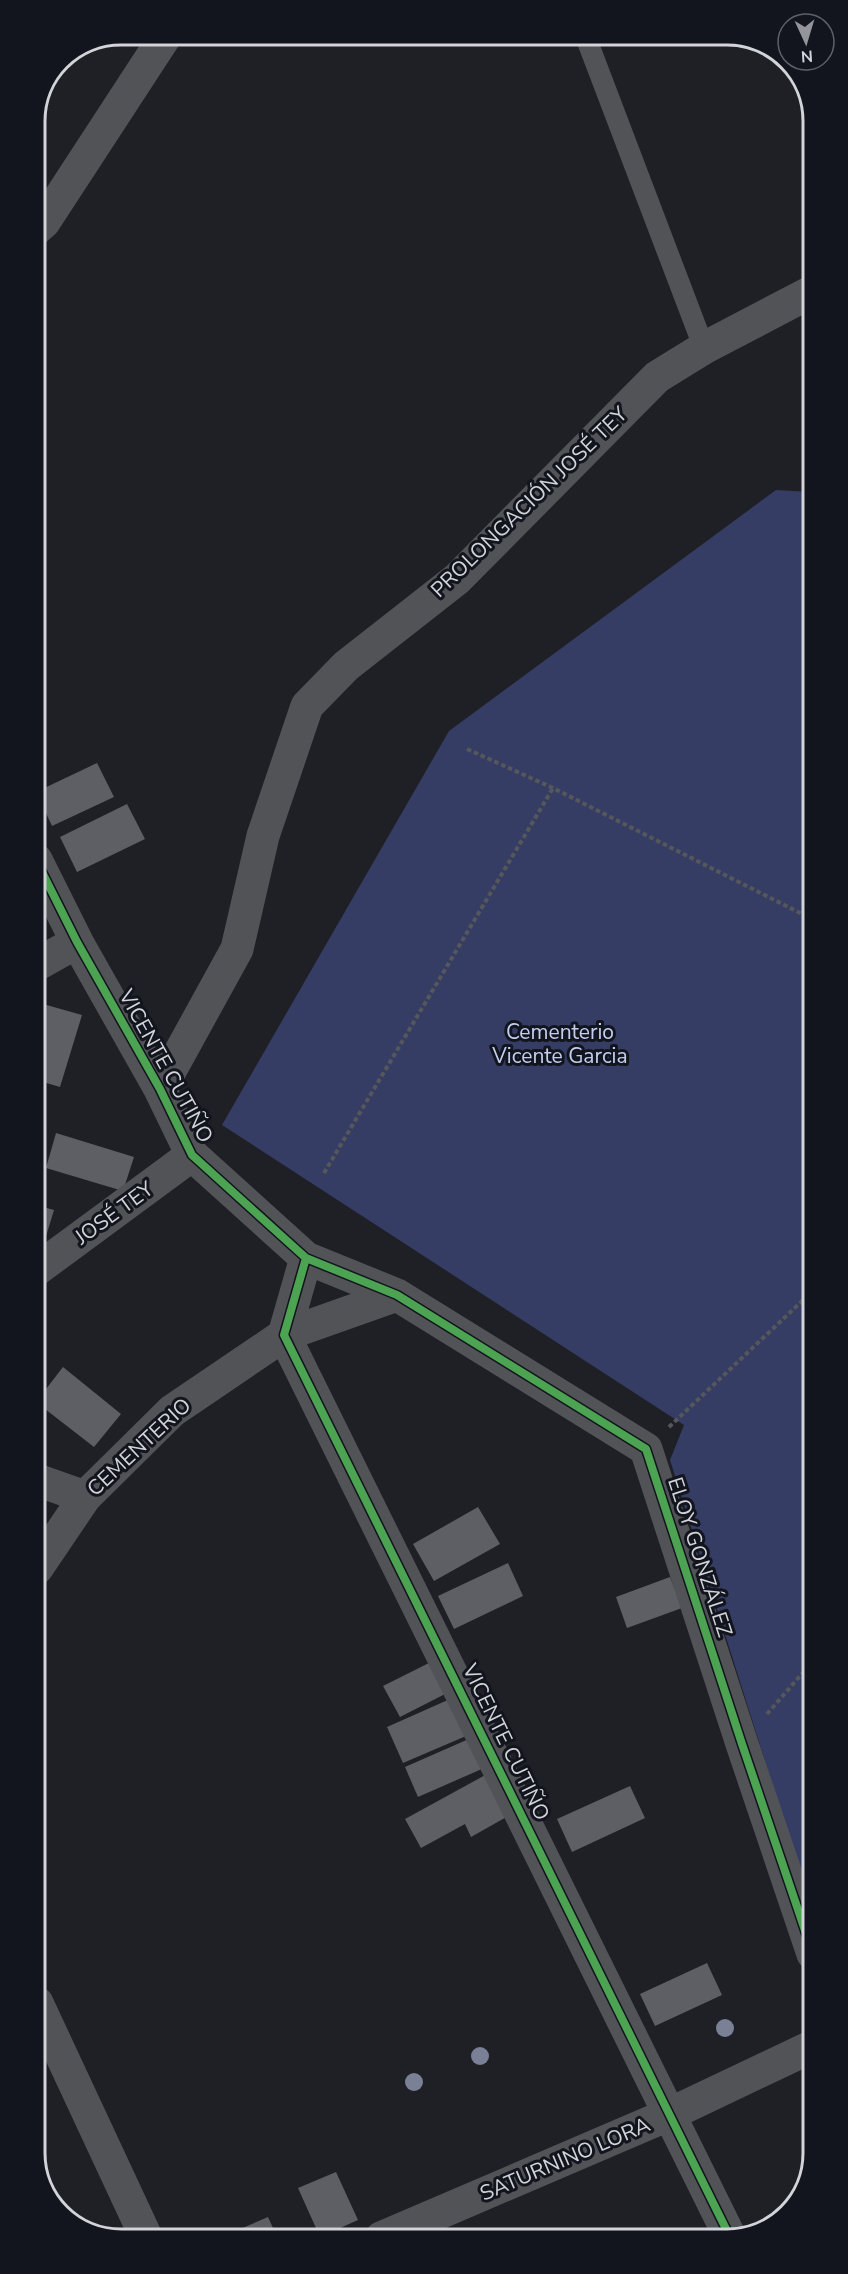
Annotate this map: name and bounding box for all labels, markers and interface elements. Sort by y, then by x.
north arrow [776,12,836,72]
text: N [800,45,814,67]
street label: PROLONGACIÓN JOSÉ TEY [425,400,634,603]
street label: VICENTE CUTIÑO [112,983,220,1148]
park label: Cementerio Vicente Garcia [491,1018,628,1070]
street label: JOSÉ TEY [68,1175,159,1252]
street label: CEMENTERIO [81,1392,197,1502]
street label: ELOY GONZÁLEZ [661,1474,739,1640]
street label: VICENTE CUTIÑO [455,1658,556,1825]
street label: SATURNINO LORA [476,2110,654,2208]

